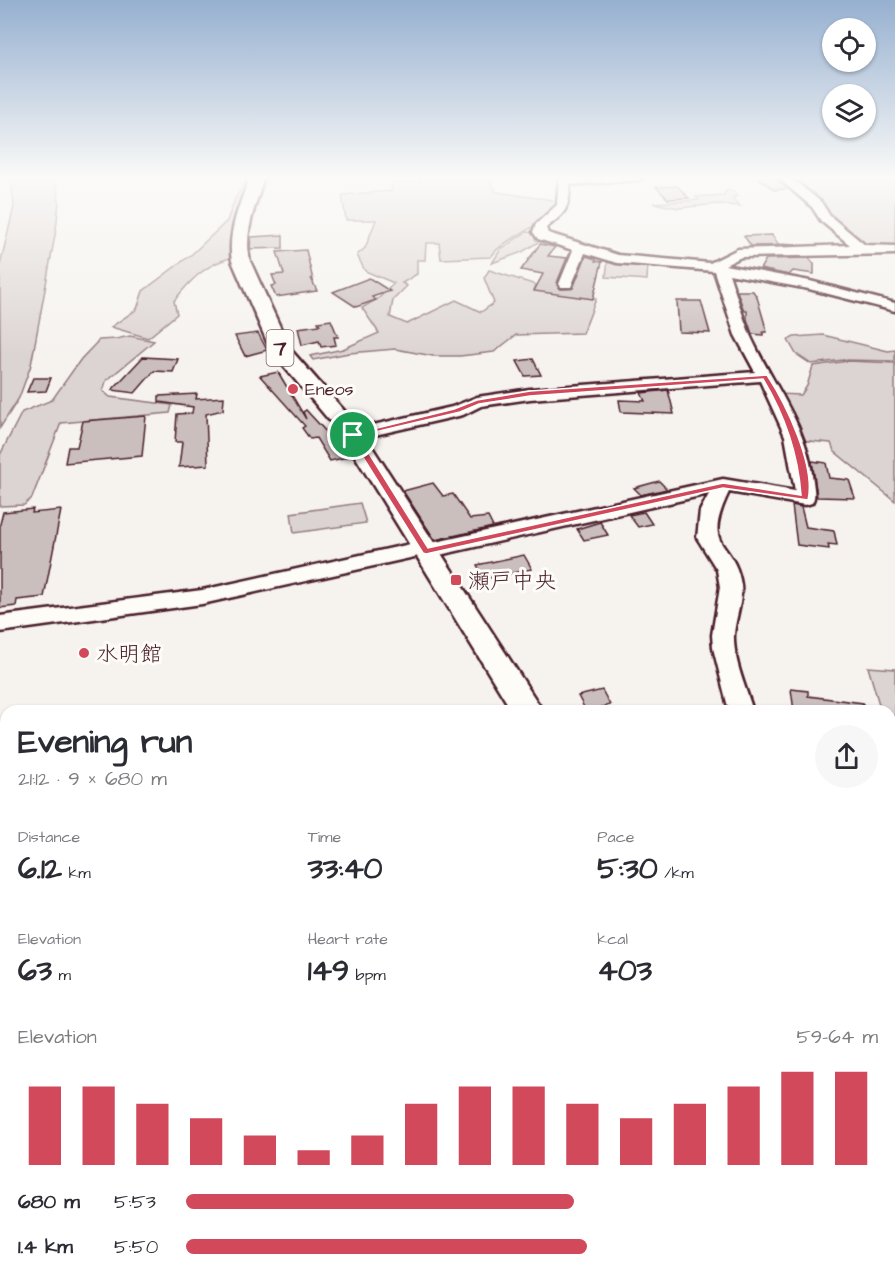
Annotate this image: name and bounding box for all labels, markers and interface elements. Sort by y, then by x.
map controls [822,18,876,138]
button: locate [822,18,876,72]
button: layers [822,84,876,138]
road number: 7 [266,330,294,366]
place label: Eneos [305,377,354,402]
marker: Eneos [286,382,300,396]
pin [327,409,378,460]
icon: arrive [336,418,369,451]
place label: 瀬戸中央 [468,566,556,597]
marker: 瀬戸中央 [449,573,463,587]
place label: 水明館 [96,639,162,670]
marker: 水明館 [77,646,91,660]
text: Evening run [18,719,192,765]
button: share [815,725,878,788]
text: 21:12 · 9 × 680 m [18,765,167,793]
text: Distance [18,826,80,848]
text: Time [308,826,341,848]
text: Pace [597,826,634,848]
text: 6.12 [18,848,62,890]
text: 33:40 [308,848,383,890]
text: 5:30 [597,848,658,890]
text: km [62,862,91,884]
text: /km [658,862,694,884]
text: Elevation [18,928,81,950]
text: Heart rate [308,928,388,950]
text: kcal [597,928,628,950]
text: 63 [18,950,52,992]
text: 149 [308,950,349,992]
text: 403 [597,950,652,992]
text: m [52,964,71,986]
text: bpm [349,964,386,986]
text: Elevation [18,1023,97,1051]
text: 59–64 m [797,1023,878,1051]
text: 680 m [18,1188,80,1216]
text: 5:53 [114,1188,156,1216]
text: 1.4 km [18,1233,73,1261]
text: 5:50 [114,1233,158,1261]

